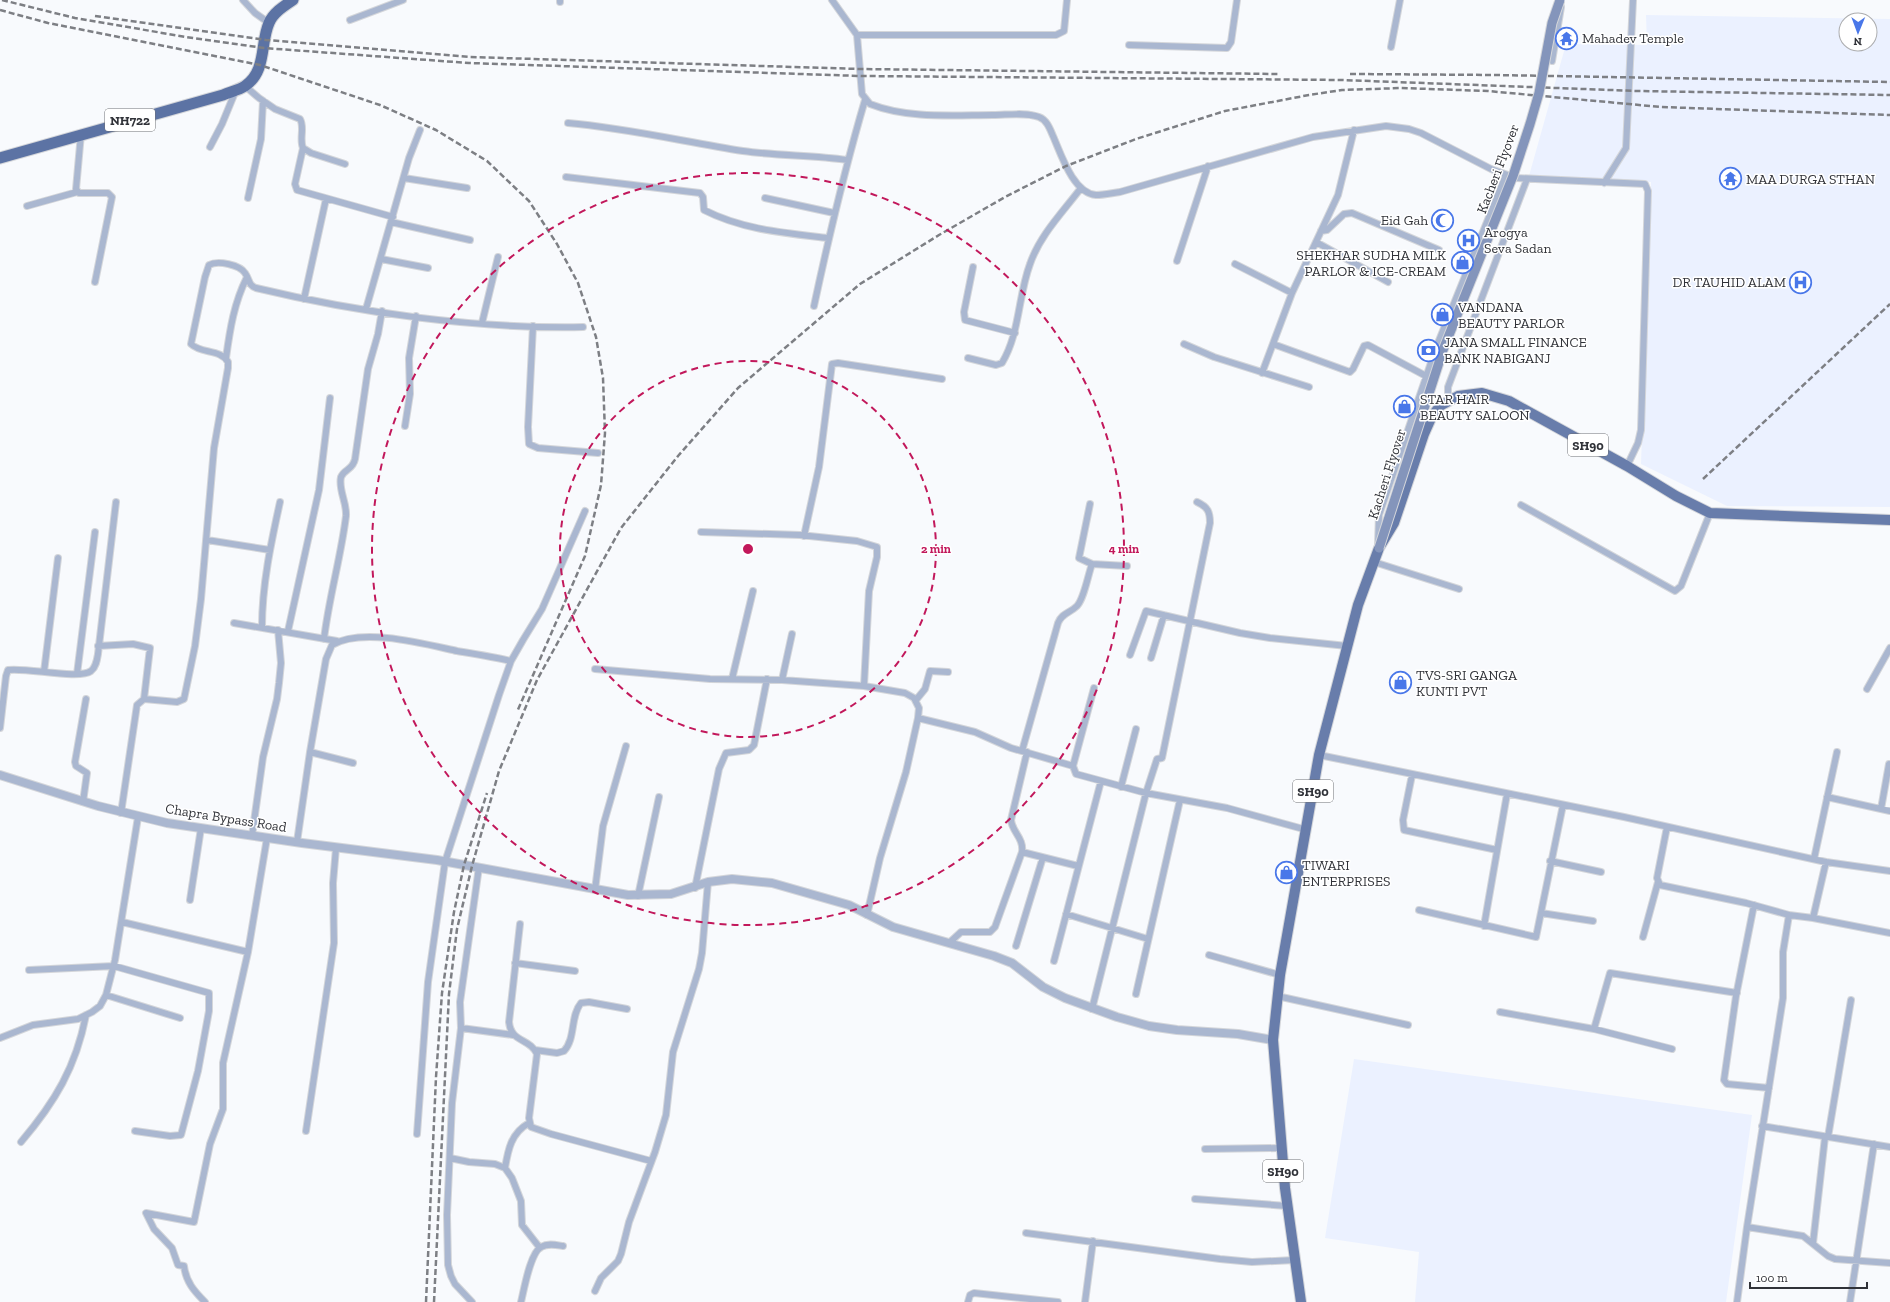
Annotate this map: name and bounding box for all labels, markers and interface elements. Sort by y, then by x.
north arrow [1838,12,1878,52]
temple icon: Mahadev Temple [1554,25,1580,51]
place label: Mahadev Temple [1582,30,1684,47]
text: N [1853,35,1862,48]
road number: NH722 [105,109,155,131]
street label: Kacheri Flyover [1473,122,1523,216]
temple icon: MAA DURGA STHAN [1717,166,1743,192]
place label: MAA DURGA STHAN [1746,171,1875,188]
mosque icon: Eid Gah [1430,207,1456,233]
place label: Eid Gah [1381,212,1428,229]
place label: Arogya Seva Sadan [1484,224,1552,257]
hospital icon: Arogya Seva Sadan [1455,227,1481,253]
place label: SHEKHAR SUDHA MILK PARLOR & ICE-CREAM [1296,247,1446,280]
shop icon: SHEKHAR SUDHA MILK PARLOR & ICE-CREAM [1449,250,1475,276]
hospital icon: DR TAUHID ALAM [1788,269,1814,295]
place label: DR TAUHID ALAM [1672,274,1786,291]
place label: VANDANA BEAUTY PARLOR [1457,299,1565,332]
shop icon: VANDANA BEAUTY PARLOR [1429,302,1455,328]
place label: JANA SMALL FINANCE BANK NABIGANJ [1444,334,1587,367]
bank icon: JANA SMALL FINANCE BANK NABIGANJ [1415,337,1441,363]
place label: STAR HAIR BEAUTY SALOON [1420,391,1530,424]
shop icon: STAR HAIR BEAUTY SALOON [1391,394,1417,420]
street label: Kacheri Flyover [1364,426,1410,521]
road number: SH90 [1568,434,1608,456]
centre of rings [741,542,755,556]
text: 2 min [921,542,951,556]
text: 4 min [1109,542,1139,556]
place label: TVS-SRI GANGA KUNTI PVT [1416,667,1518,700]
shop icon: TVS-SRI GANGA KUNTI PVT [1388,670,1414,696]
road number: SH90 [1293,780,1333,802]
street label: Chapra Bypass Road [164,800,288,836]
place label: TIWARI ENTERPRISES [1302,857,1390,890]
shop icon: TIWARI ENTERPRISES [1273,860,1299,886]
road number: SH90 [1263,1160,1303,1182]
scale bar [1750,1264,1867,1290]
text: 100 m [1756,1271,1788,1285]

